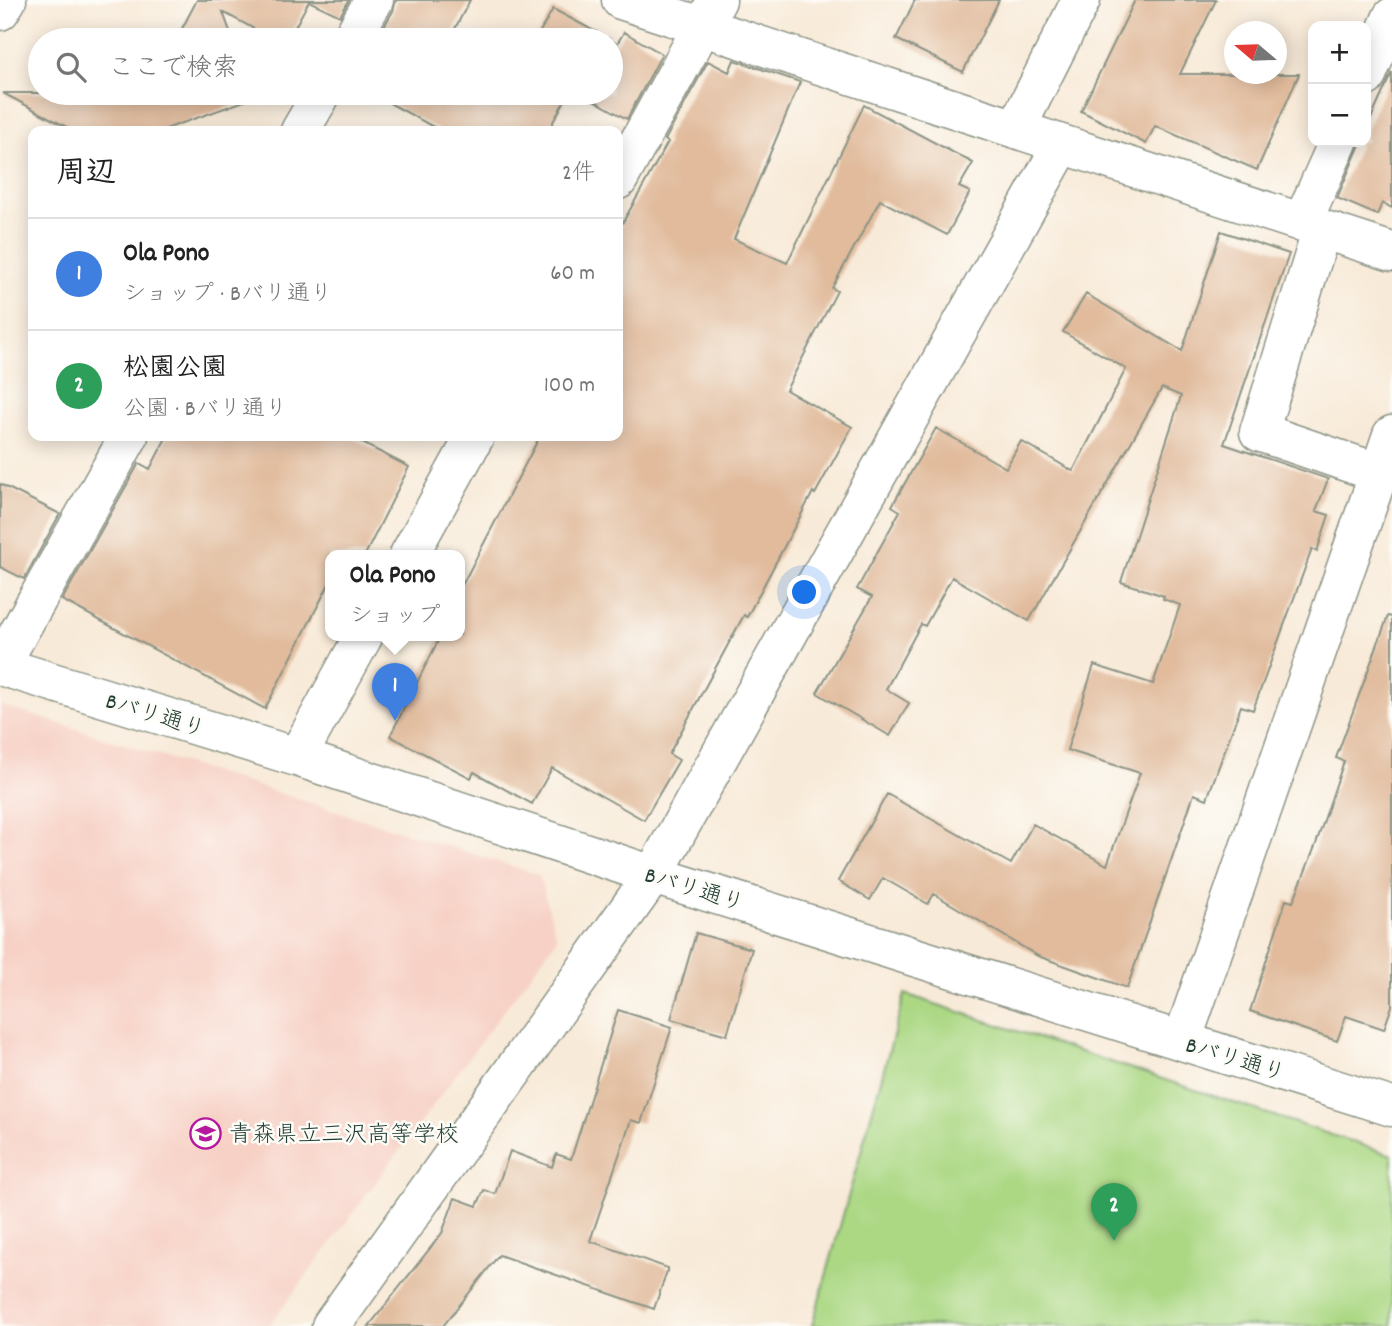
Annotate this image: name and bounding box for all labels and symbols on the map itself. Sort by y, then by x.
north arrow [1224,21,1287,84]
your location [787,575,821,609]
pin: 1 [372,663,418,721]
street label: Bバリ通り [101,687,209,748]
street label: Bバリ通り [640,861,748,922]
street label: Bバリ通り [1181,1031,1289,1092]
school or university icon: 青森県立三沢高等学校 [189,1116,223,1150]
place label: 青森県立三沢高等学校 [229,1120,459,1153]
pin: 2 [1091,1183,1137,1241]

